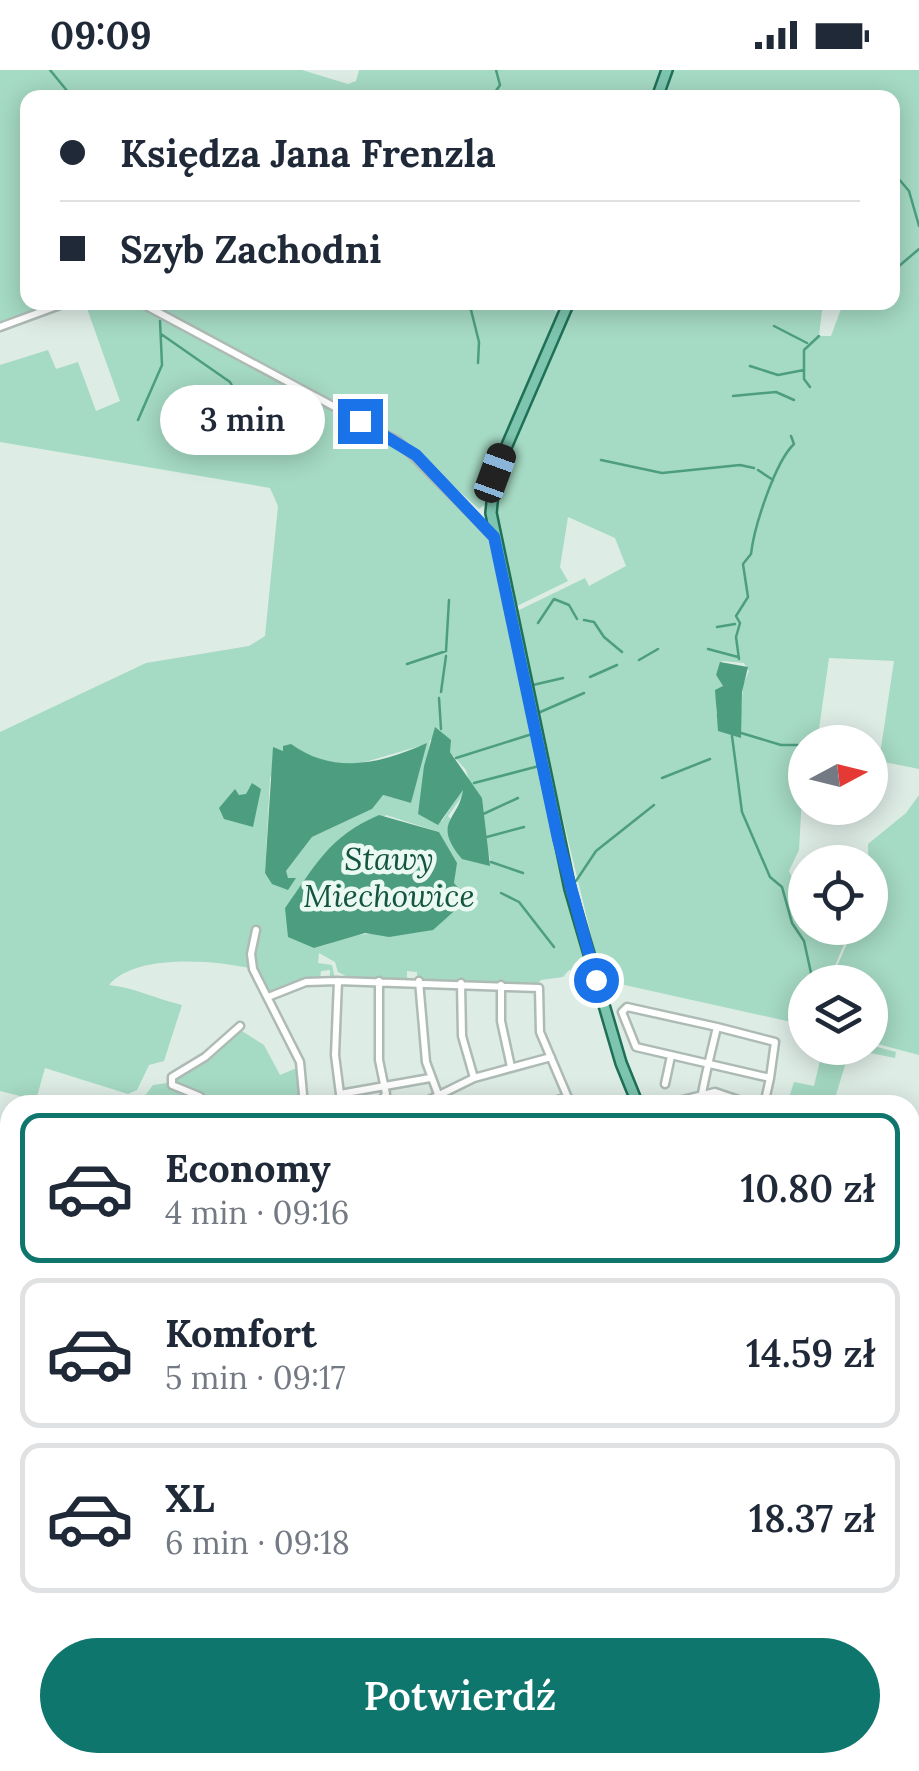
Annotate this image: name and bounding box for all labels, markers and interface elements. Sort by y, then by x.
text: 09:09 [50,11,152,59]
text: Księdza Jana Frenzla [120,129,496,177]
text: Szyb Zachodni [120,225,381,273]
callout: 3 min [160,386,325,456]
text: 3 min [200,399,285,440]
route end [338,399,383,444]
car [471,440,519,506]
north arrow [788,725,888,825]
map controls [788,725,888,1065]
water label: Stawy Miechowice [303,838,475,916]
button: locate [788,845,888,945]
route start [574,958,619,1003]
button: layers [788,965,888,1065]
icon: car [45,1143,135,1233]
text: Economy [165,1144,331,1192]
text: 10.80 zł [740,1164,875,1212]
text: 4 min · 09:16 [165,1192,349,1233]
icon: car [45,1308,135,1398]
text: Komfort [165,1309,317,1357]
text: 14.59 zł [746,1329,875,1377]
text: 5 min · 09:17 [165,1357,345,1398]
icon: car [45,1473,135,1563]
text: XL [165,1474,215,1522]
text: 18.37 zł [749,1494,875,1542]
text: 6 min · 09:18 [165,1522,350,1563]
button: Potwierdź [40,1638,880,1753]

